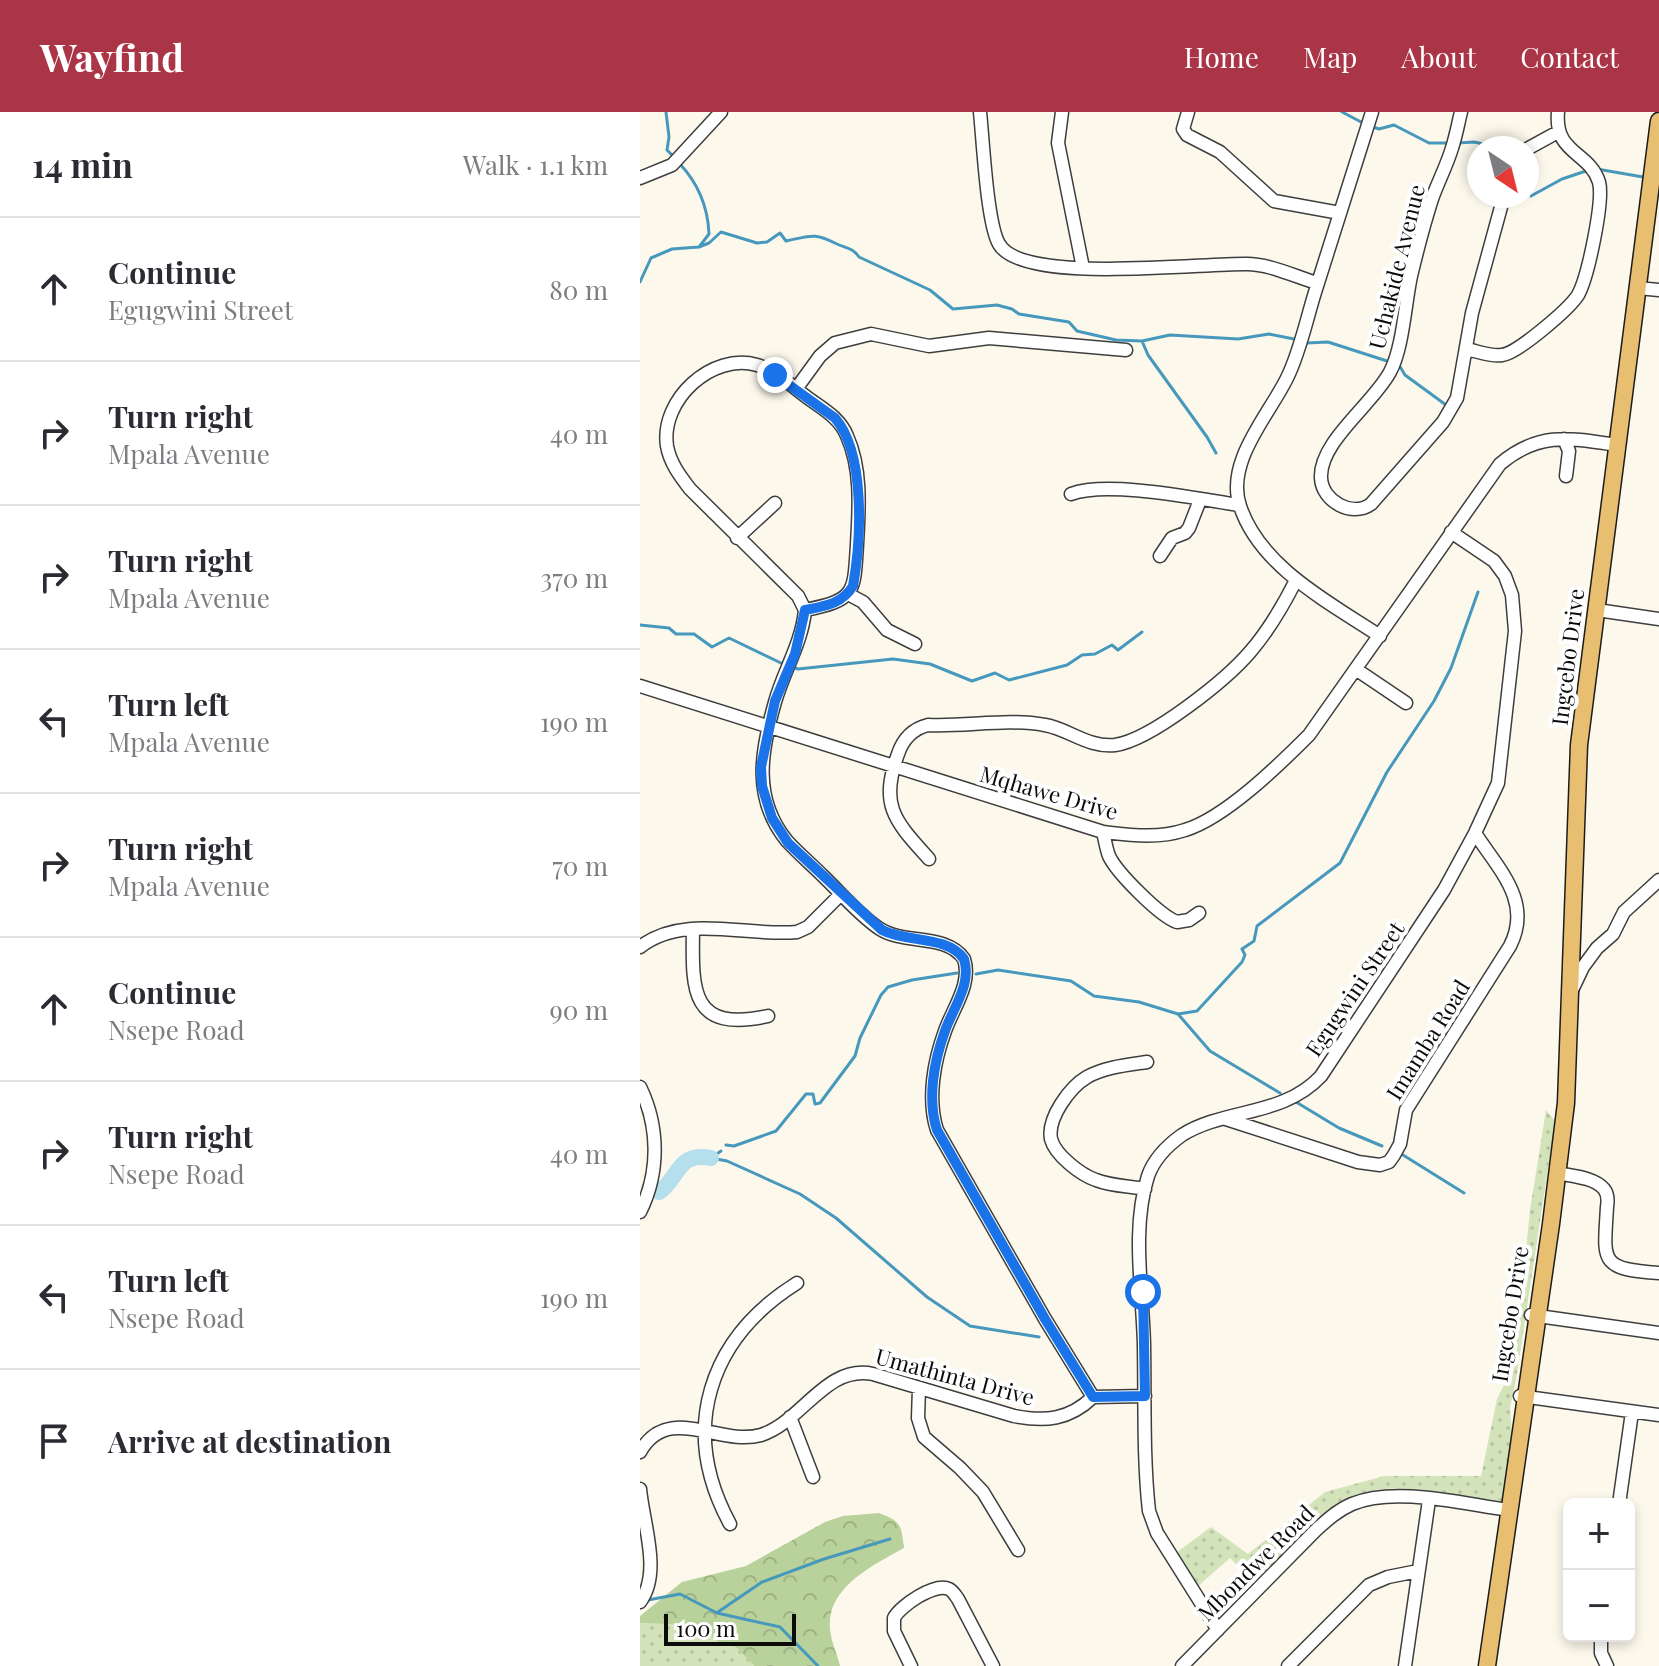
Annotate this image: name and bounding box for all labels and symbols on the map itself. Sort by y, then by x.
north arrow [1467,136,1539,208]
street label: Uchakide Avenue [1361,181,1431,352]
route end [757,357,793,393]
street label: Ingcebo Drive [1544,587,1590,727]
street label: Mqhawe Drive [977,758,1122,826]
street label: Egugwini Street [1298,914,1411,1062]
street label: Imamba Road [1378,974,1476,1105]
street label: Ingcebo Drive [1483,1244,1535,1384]
route start [1125,1274,1161,1310]
street label: Umathinta Drive [873,1340,1038,1412]
street label: Mbondwe Road [1191,1497,1320,1627]
scale bar [664,1610,796,1646]

